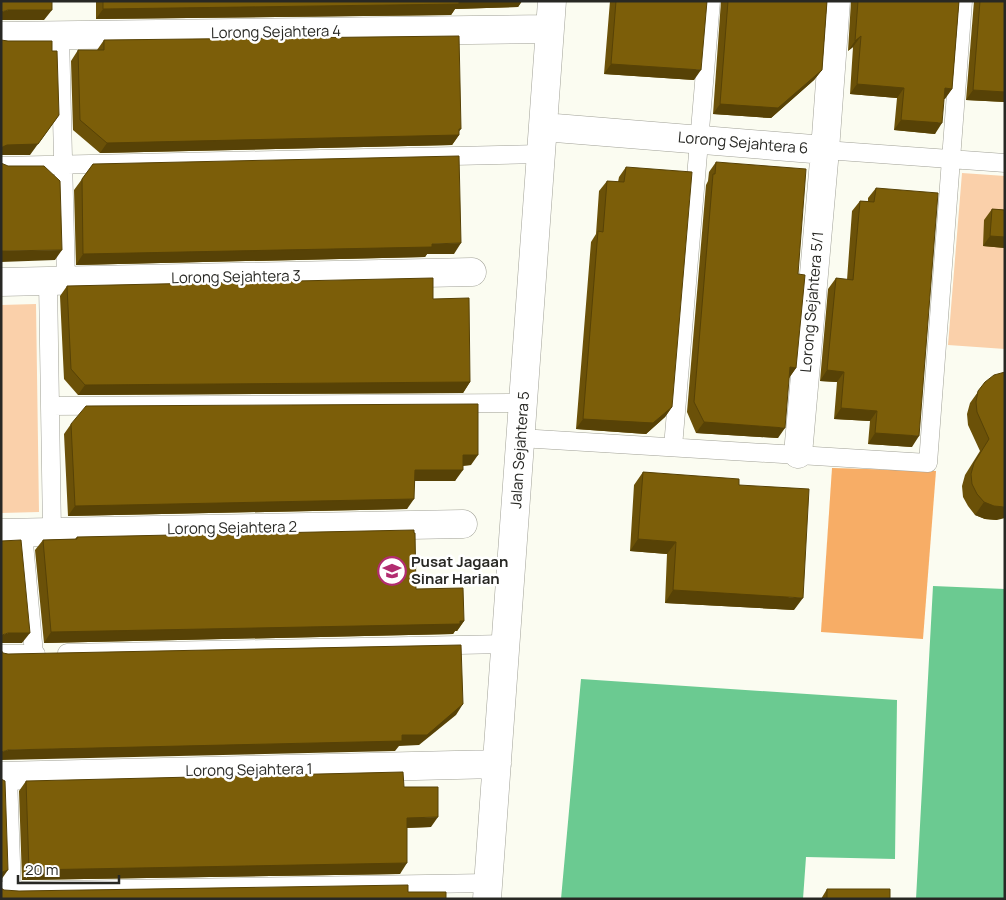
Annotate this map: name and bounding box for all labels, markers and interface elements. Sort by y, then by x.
street label: Lorong Sejahtera 4 [211,20,341,43]
street label: Lorong Sejahtera 6 [677,126,809,159]
street label: Lorong Sejahtera 5/1 [795,230,828,373]
street label: Lorong Sejahtera 3 [171,265,301,288]
street label: Jalan Sejahtera 5 [505,391,534,509]
street label: Lorong Sejahtera 2 [167,516,297,539]
place label: Pusat Jagaan Sinar Harian [411,551,508,589]
school or university icon: Pusat Jagaan Sinar Harian [377,556,407,586]
street label: Lorong Sejahtera 1 [185,758,313,781]
scale bar [18,852,119,884]
text: 20 m [25,859,58,880]

